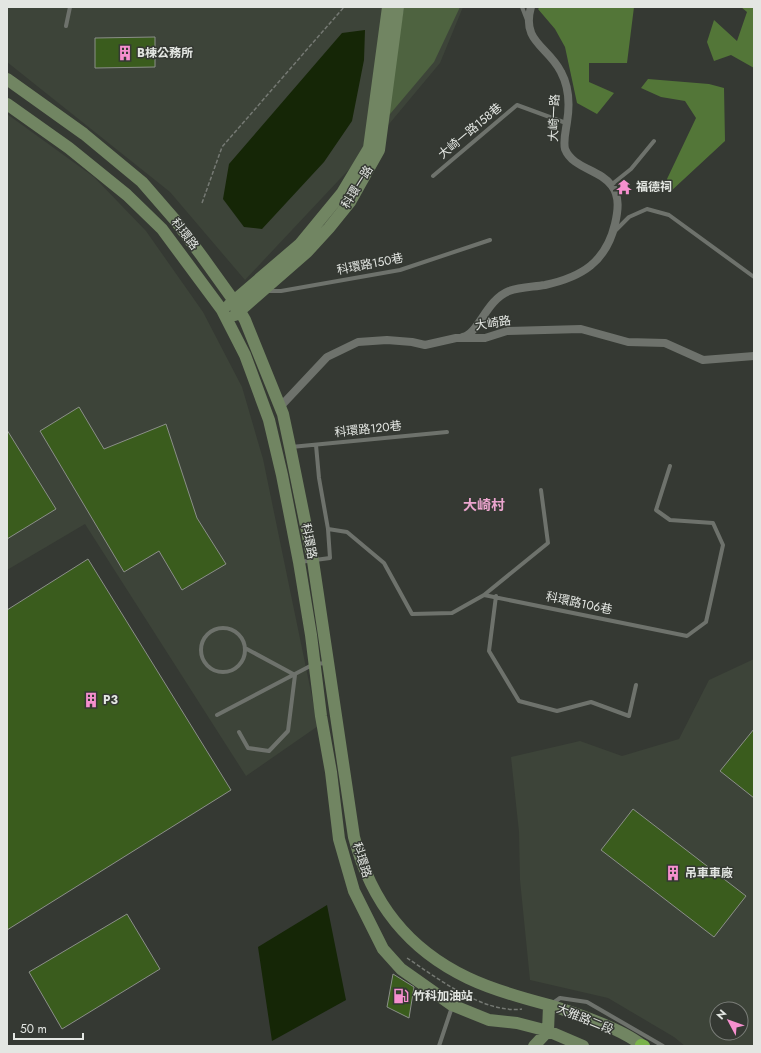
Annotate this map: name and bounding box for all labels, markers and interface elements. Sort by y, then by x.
building icon: B棟公務所 [116,44,134,62]
place label: B棟公務所 [137,44,193,62]
street label: 大崎一路 [544,94,564,142]
street label: 大崎一路158巷 [434,99,506,163]
street label: 科環一路 [337,162,377,212]
temple icon: 福德祠 [615,178,633,196]
place label: 福德祠 [636,178,672,196]
street label: 科環路 [167,214,203,254]
street label: 科環路150巷 [335,249,405,279]
street label: 大崎路 [474,311,512,335]
street label: 科環路120巷 [334,417,402,441]
district label: 大崎村 [463,495,505,515]
street label: 科環路 [297,522,321,560]
street label: 科環路106巷 [544,587,614,619]
building icon: P3 [82,691,100,709]
place label: P3 [103,691,118,709]
street label: 科環路 [348,840,376,880]
building icon: 吊車車廠 [664,864,682,882]
place label: 吊車車廠 [685,864,733,882]
fuel station icon: 竹科加油站 [392,987,410,1005]
place label: 竹科加油站 [413,987,473,1005]
street label: 大雅路二段 [554,999,616,1039]
north arrow [709,1001,749,1041]
text: N [713,1006,730,1023]
scale bar [14,1015,83,1041]
text: 50 m [20,1020,47,1038]

